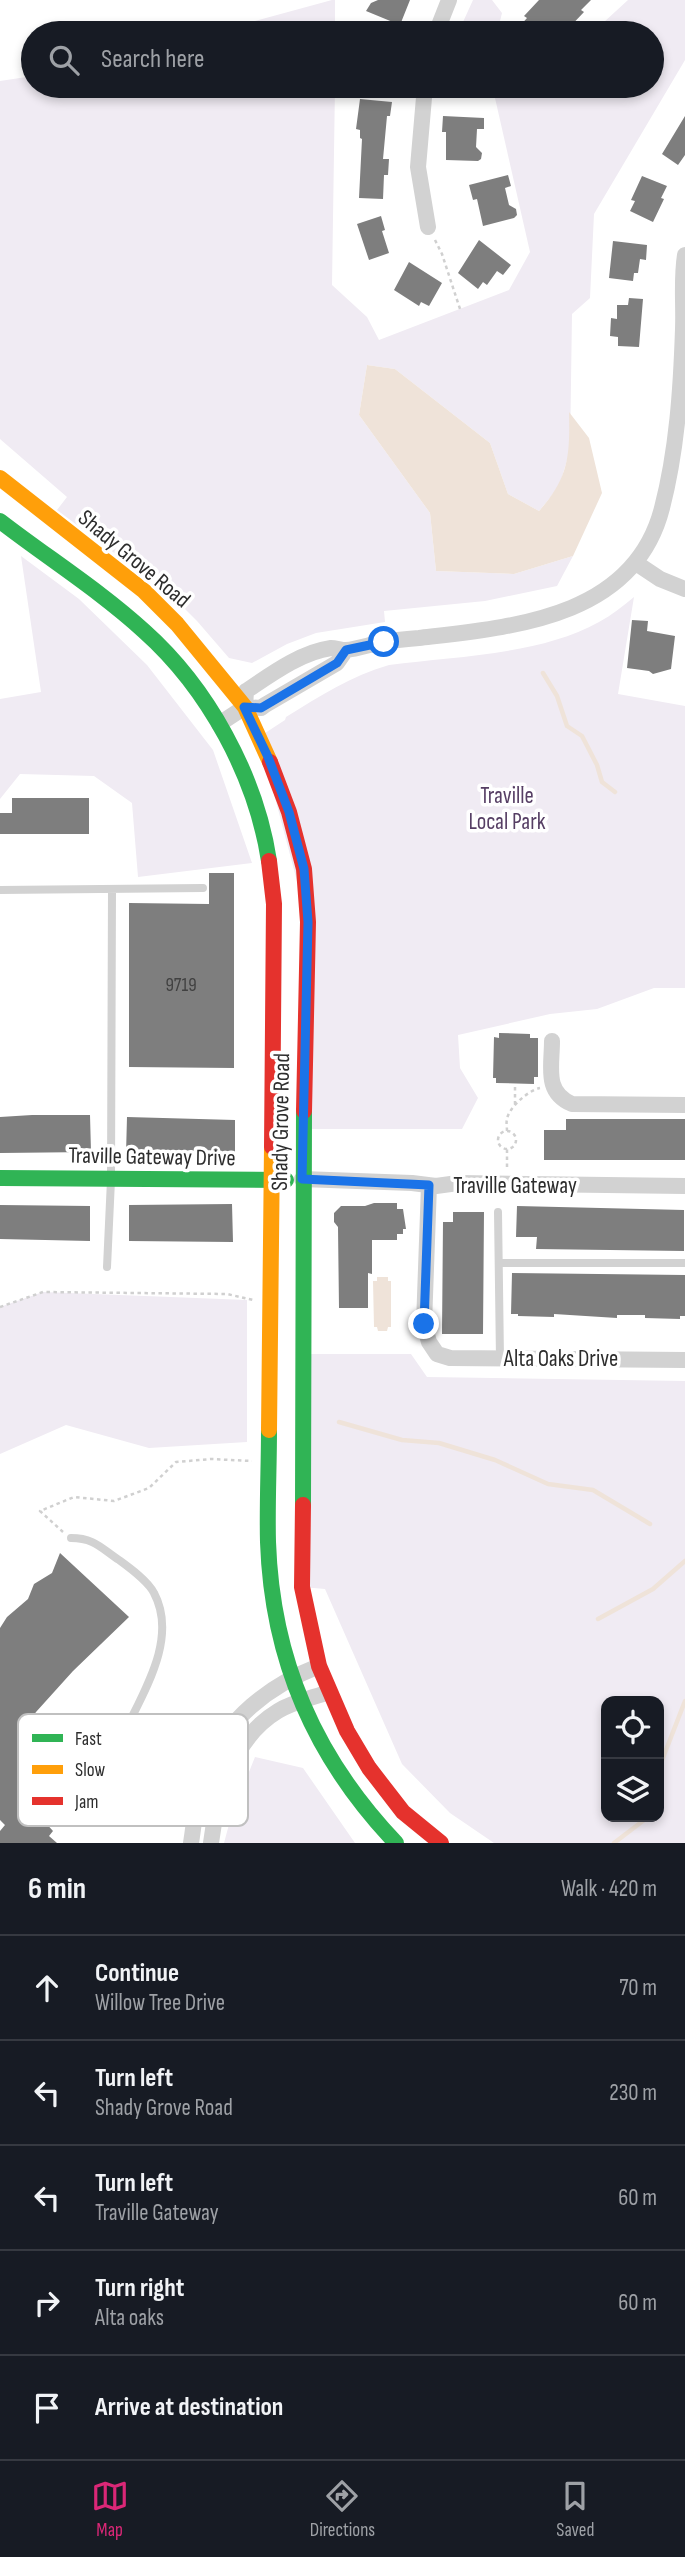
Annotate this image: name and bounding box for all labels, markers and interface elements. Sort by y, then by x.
search box [21,21,664,98]
icon: search [45,41,83,79]
text: Search here [101,44,204,75]
street label: Shady Grove Road [72,504,196,614]
route start [368,626,399,657]
park label: Traville Local Park [468,782,546,836]
house number: 9719 [165,974,197,997]
street label: Shady Grove Road [266,1053,296,1191]
street label: Traville Gateway Drive [68,1142,236,1172]
street label: Traville Gateway [453,1172,577,1200]
route end [408,1308,439,1339]
street label: Alta Oaks Drive [503,1345,618,1373]
map controls [601,1696,664,1822]
button: locate [601,1696,664,1759]
legend [18,1714,248,1826]
text: Fast [75,1728,102,1751]
text: Slow [75,1759,105,1782]
button: layers [601,1759,664,1822]
text: Jam [74,1791,98,1814]
text: 6 min [28,1871,86,1907]
text: Walk · 420 m [561,1875,657,1903]
text: Continue [95,1958,179,1989]
icon: ahead [28,1969,66,2007]
text: 70 m [619,1974,657,2002]
text: Willow Tree Drive [95,1989,225,2017]
text: Turn left [95,2063,173,2094]
icon: left [28,2074,66,2112]
text: 230 m [609,2079,657,2107]
text: Shady Grove Road [95,2094,233,2122]
text: Turn left [95,2168,173,2199]
icon: left [28,2179,66,2217]
text: 60 m [618,2184,657,2212]
text: Traville Gateway [95,2199,219,2227]
text: Turn right [95,2273,184,2304]
icon: right [28,2284,66,2322]
text: 60 m [618,2289,657,2317]
text: Alta oaks [95,2304,164,2332]
icon: arrive [28,2389,66,2427]
text: Arrive at destination [95,2392,283,2423]
tab: Map [91,2477,129,2542]
tab: Directions [310,2477,375,2542]
tab: Saved [556,2477,594,2542]

